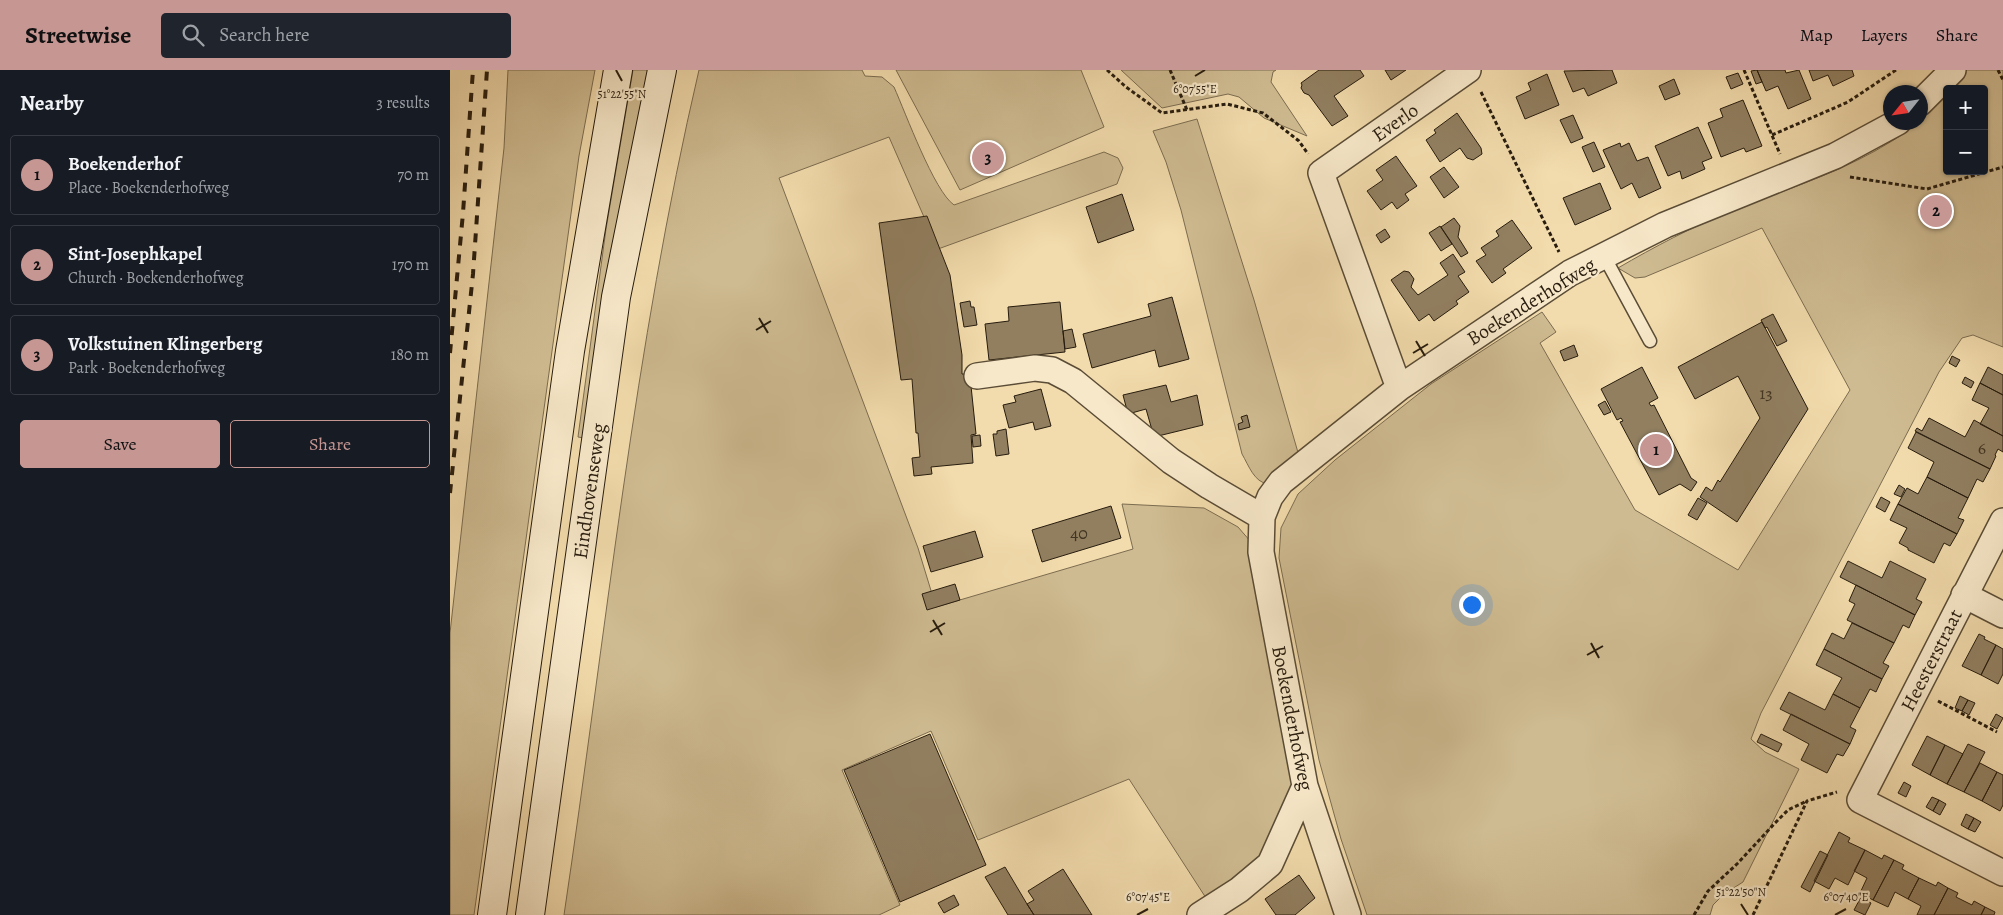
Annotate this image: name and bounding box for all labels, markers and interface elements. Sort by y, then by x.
search box [161,13,511,58]
text: Streetwise [25,19,131,51]
icon: search [179,21,207,49]
text: Search here [219,22,310,48]
text: Map [1800,23,1833,47]
text: Layers [1861,23,1908,47]
text: Share [1936,23,1978,47]
text: 6°07'55"E [1173,81,1217,97]
north arrow [1883,85,1928,130]
map controls [1943,85,1988,175]
button: + [1943,85,1988,130]
text: 51°22'55"N [598,86,647,102]
text: Nearby [20,89,83,117]
text: 3 results [376,92,430,114]
street label: Everlo [1367,97,1424,148]
button: − [1943,130,1988,175]
pin: 3 [972,139,1004,177]
text: Boekenderhof [68,151,180,177]
text: 1 [34,164,40,186]
text: 70 m [397,164,429,186]
text: Place · Boekenderhofweg [68,177,229,199]
pin: 2 [1920,192,1952,230]
text: Sint-Josephkapel [68,241,202,267]
street label: Boekenderhofweg [1462,251,1601,352]
text: 2 [33,254,41,276]
text: 170 m [392,254,429,276]
text: Church · Boekenderhofweg [68,267,244,289]
text: Volkstuinen Klingerberg [68,331,262,357]
text: 3 [34,344,40,366]
text: 180 m [391,344,429,366]
text: Park · Boekenderhofweg [68,357,225,379]
house number: 13 [1759,381,1773,405]
button: Save [20,420,220,468]
button: Share [230,420,430,468]
street label: Eindhovenseweg [567,421,612,561]
pin: 1 [1640,431,1672,469]
house number: 6 [1978,436,1986,460]
house number: 40 [1070,521,1088,545]
your location [1459,592,1485,618]
street label: Heesterstraat [1894,604,1969,716]
street label: Boekenderhofweg [1265,643,1320,793]
text: 51°22'50"N [1716,884,1766,900]
text: 6°07'45"E [1126,889,1170,905]
text: 6°07'40"E [1823,889,1869,905]

